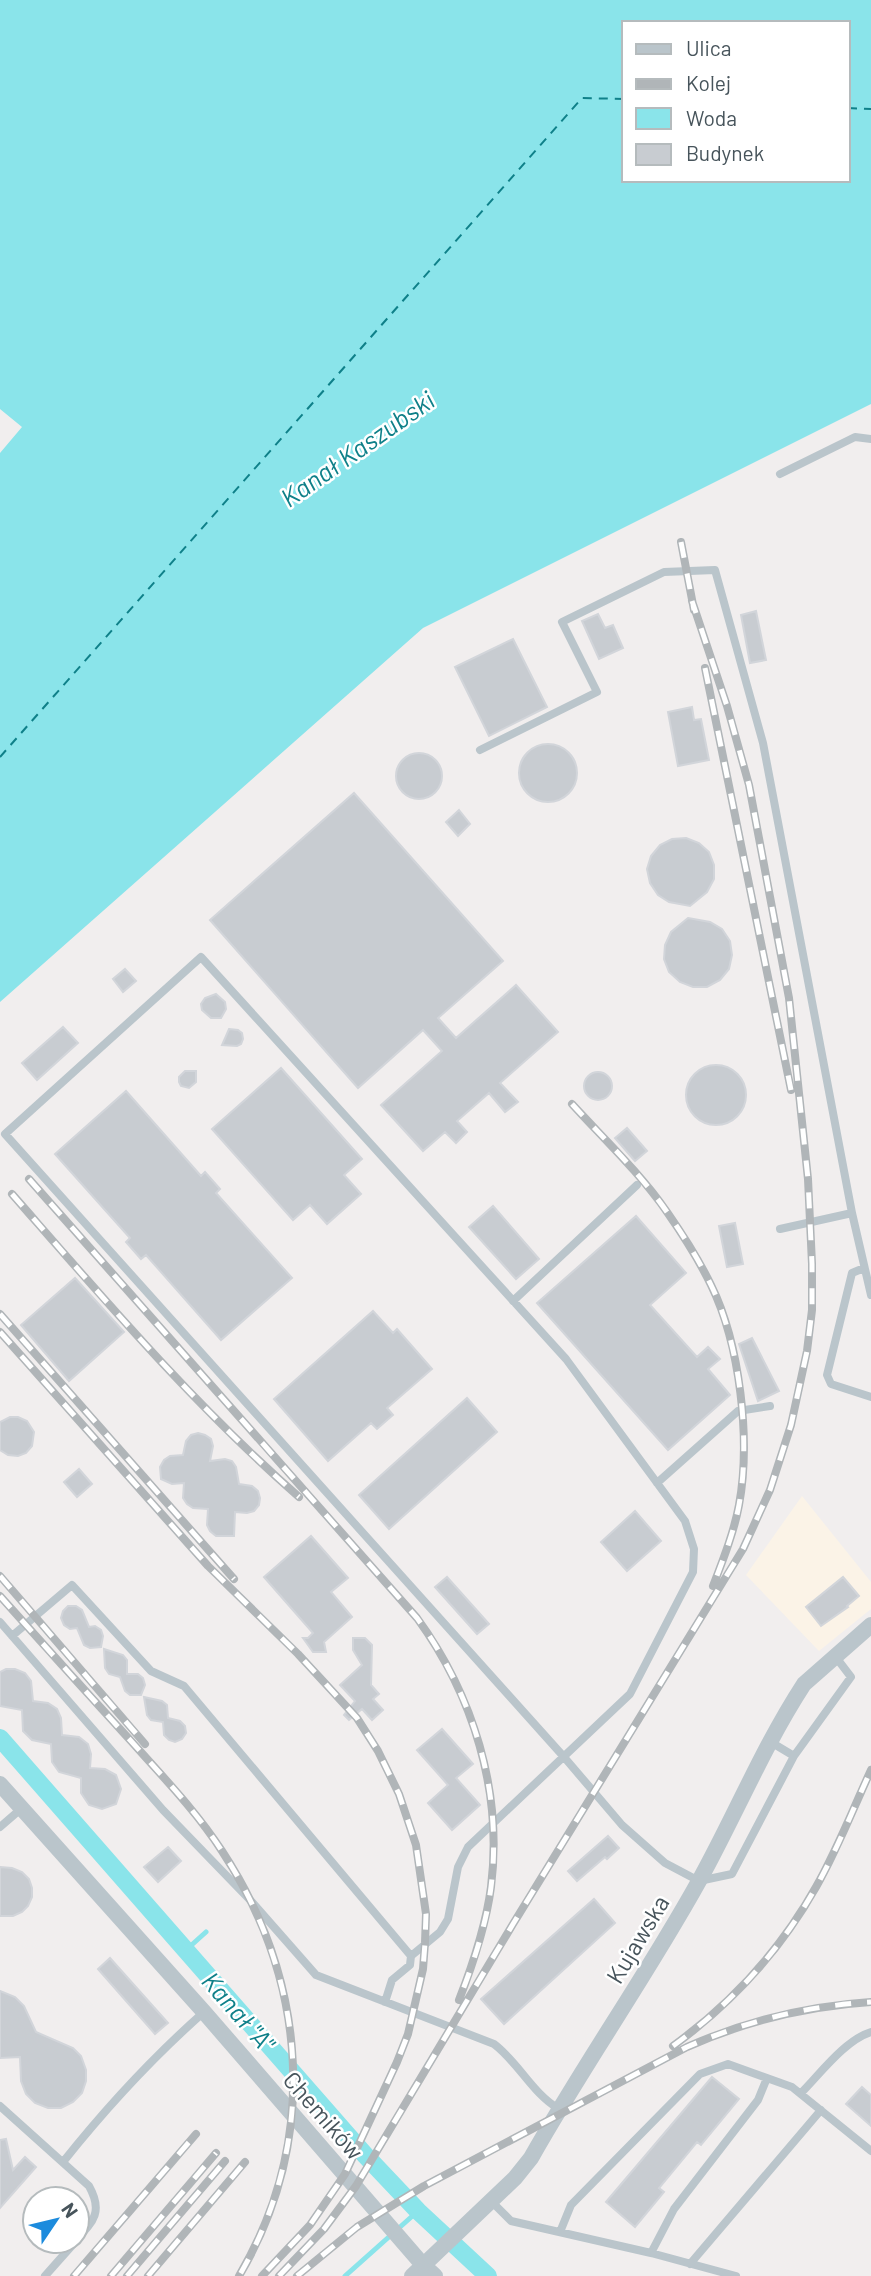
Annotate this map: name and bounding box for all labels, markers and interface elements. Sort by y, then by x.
legend [622,21,850,182]
text: Ulica [686,35,731,60]
text: Kolej [686,70,731,95]
text: Woda [686,105,737,130]
text: Budynek [686,140,764,165]
water label: Kanał Kaszubski [274,383,440,512]
street label: Kujawska [599,1890,675,1988]
water label: Kanał "A" [196,1965,283,2058]
street label: Chemików [278,2065,370,2165]
north arrow [21,2185,91,2255]
text: N [57,2198,83,2222]

